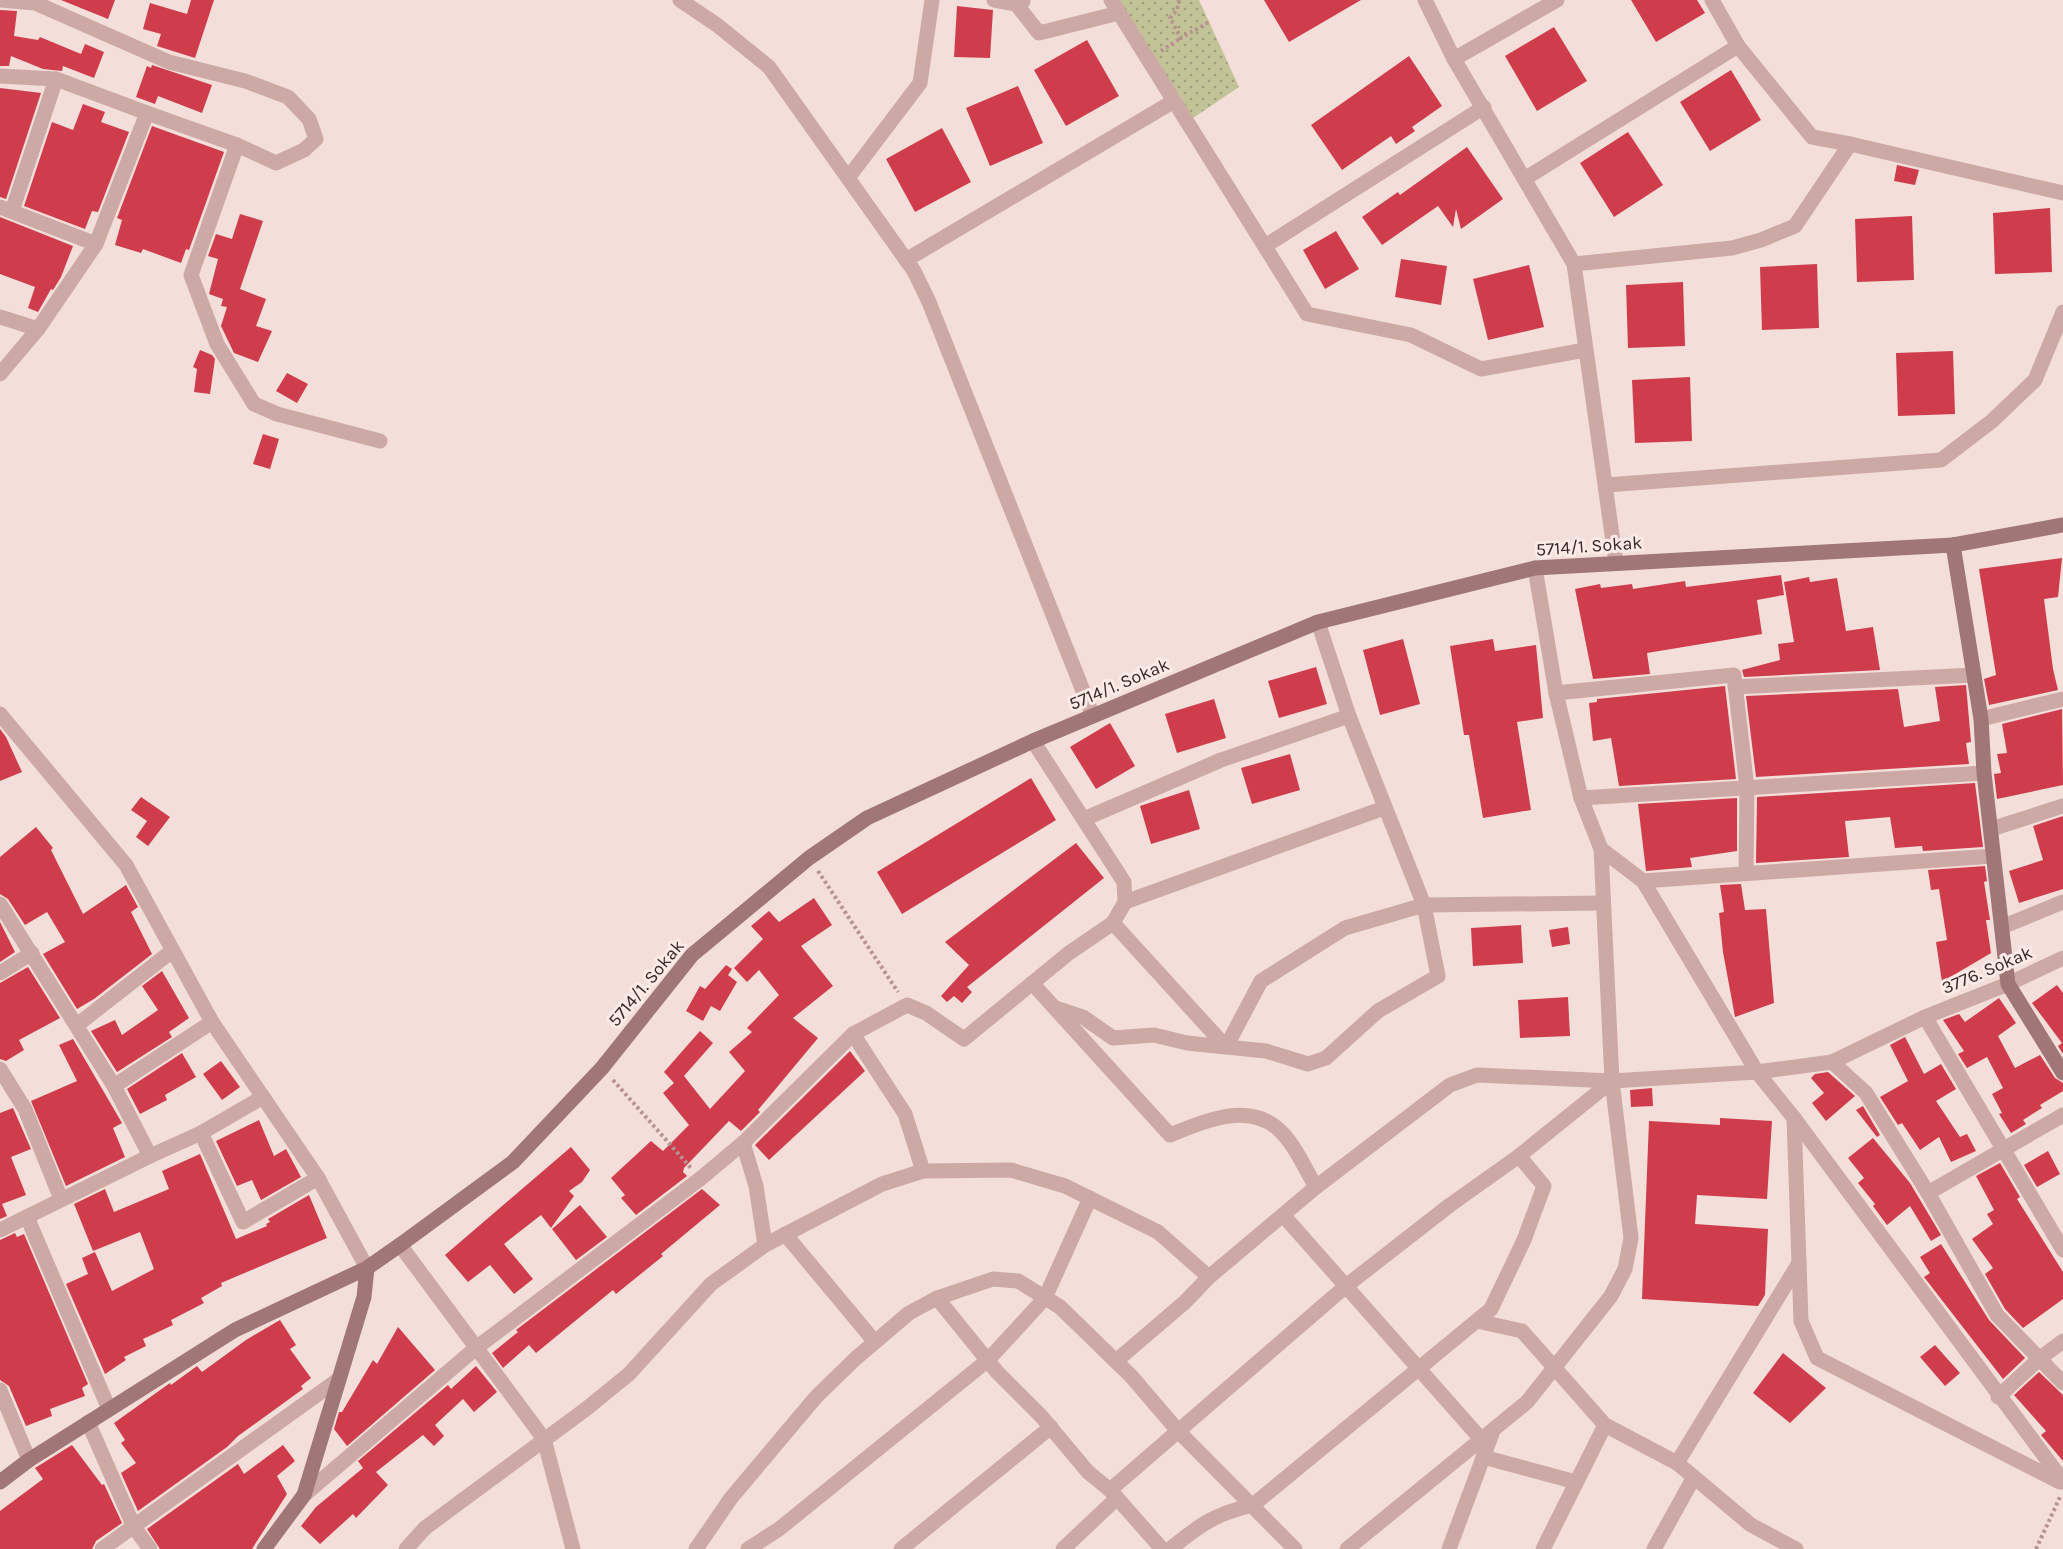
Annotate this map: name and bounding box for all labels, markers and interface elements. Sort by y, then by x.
street label: 5714/1. Sokak [1535,531,1643,561]
street label: 5714/1. Sokak [1066,653,1172,715]
street label: 5714/1. Sokak [603,935,689,1031]
street label: 3776. Sokak [1938,941,2036,999]

